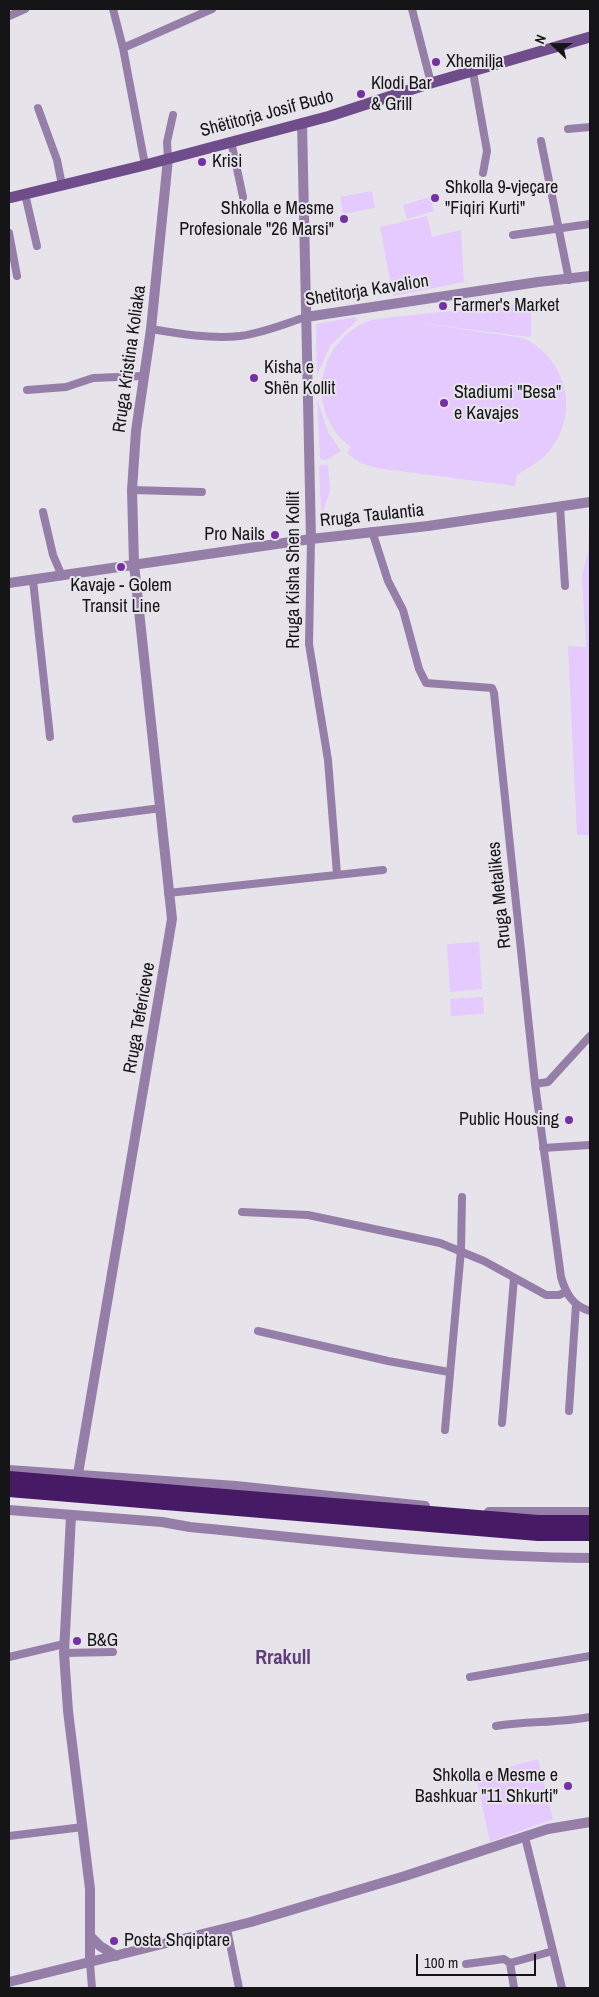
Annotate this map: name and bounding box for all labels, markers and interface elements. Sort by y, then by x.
north arrow [529,20,579,70]
text: N [530,32,550,47]
place label: Xhemilja [446,51,503,73]
marker: Xhemilja [430,56,442,68]
place label: Klodi Bar & Grill [371,73,432,116]
street label: Shëtitorja Josif Budo [198,86,336,142]
marker: Klodi Bar & Grill [355,88,367,100]
place label: Krisi [212,151,242,173]
marker: Krisi [196,156,208,168]
place label: Shkolla 9-vjeçare "Fiqiri Kurti" [445,177,558,220]
marker: Shkolla 9-vjeçare "Fiqiri Kurti" [429,192,441,204]
place label: Shkolla e Mesme Profesionale "26 Marsi" [179,198,334,240]
marker: Shkolla e Mesme Profesionale "26 Marsi" [338,213,350,225]
street label: Shetitorja Kavalion [304,271,430,311]
street label: Rruga Kristina Koliaka [109,284,151,434]
place label: Farmer's Market [453,295,559,317]
marker: Farmer's Market [437,300,449,312]
place label: Kisha e Shën Kollit [264,357,335,399]
marker: Kisha e Shën Kollit [248,372,260,384]
place label: Stadiumi "Besa" e Kavajes [454,382,561,424]
marker: Stadiumi "Besa" e Kavajes [438,397,450,409]
street label: Rruga Kisha Shen Kollit [283,491,305,649]
street label: Rruga Taulantia [319,500,425,532]
place label: Pro Nails [204,524,265,546]
marker: Pro Nails [269,529,281,541]
marker: Kavaje - Golem Transit Line [115,561,127,573]
place label: Kavaje - Golem Transit Line [70,575,172,618]
street label: Rruga Metalikes [484,840,516,950]
street label: Rruga Tefericeve [120,961,160,1075]
place label: Public Housing [459,1109,559,1131]
marker: Public Housing [563,1114,575,1126]
place label: B&G [87,1630,118,1652]
marker: B&G [71,1635,83,1647]
district label: Rrakull [255,1647,311,1671]
place label: Shkolla e Mesme e Bashkuar "11 Shkurti" [415,1765,558,1808]
marker: Shkolla e Mesme e Bashkuar "11 Shkurti" [562,1780,574,1792]
place label: Posta Shqiptare [124,1930,230,1952]
marker: Posta Shqiptare [108,1935,120,1947]
scale bar [419,1944,539,1976]
text: 100 m [424,1952,458,1973]

